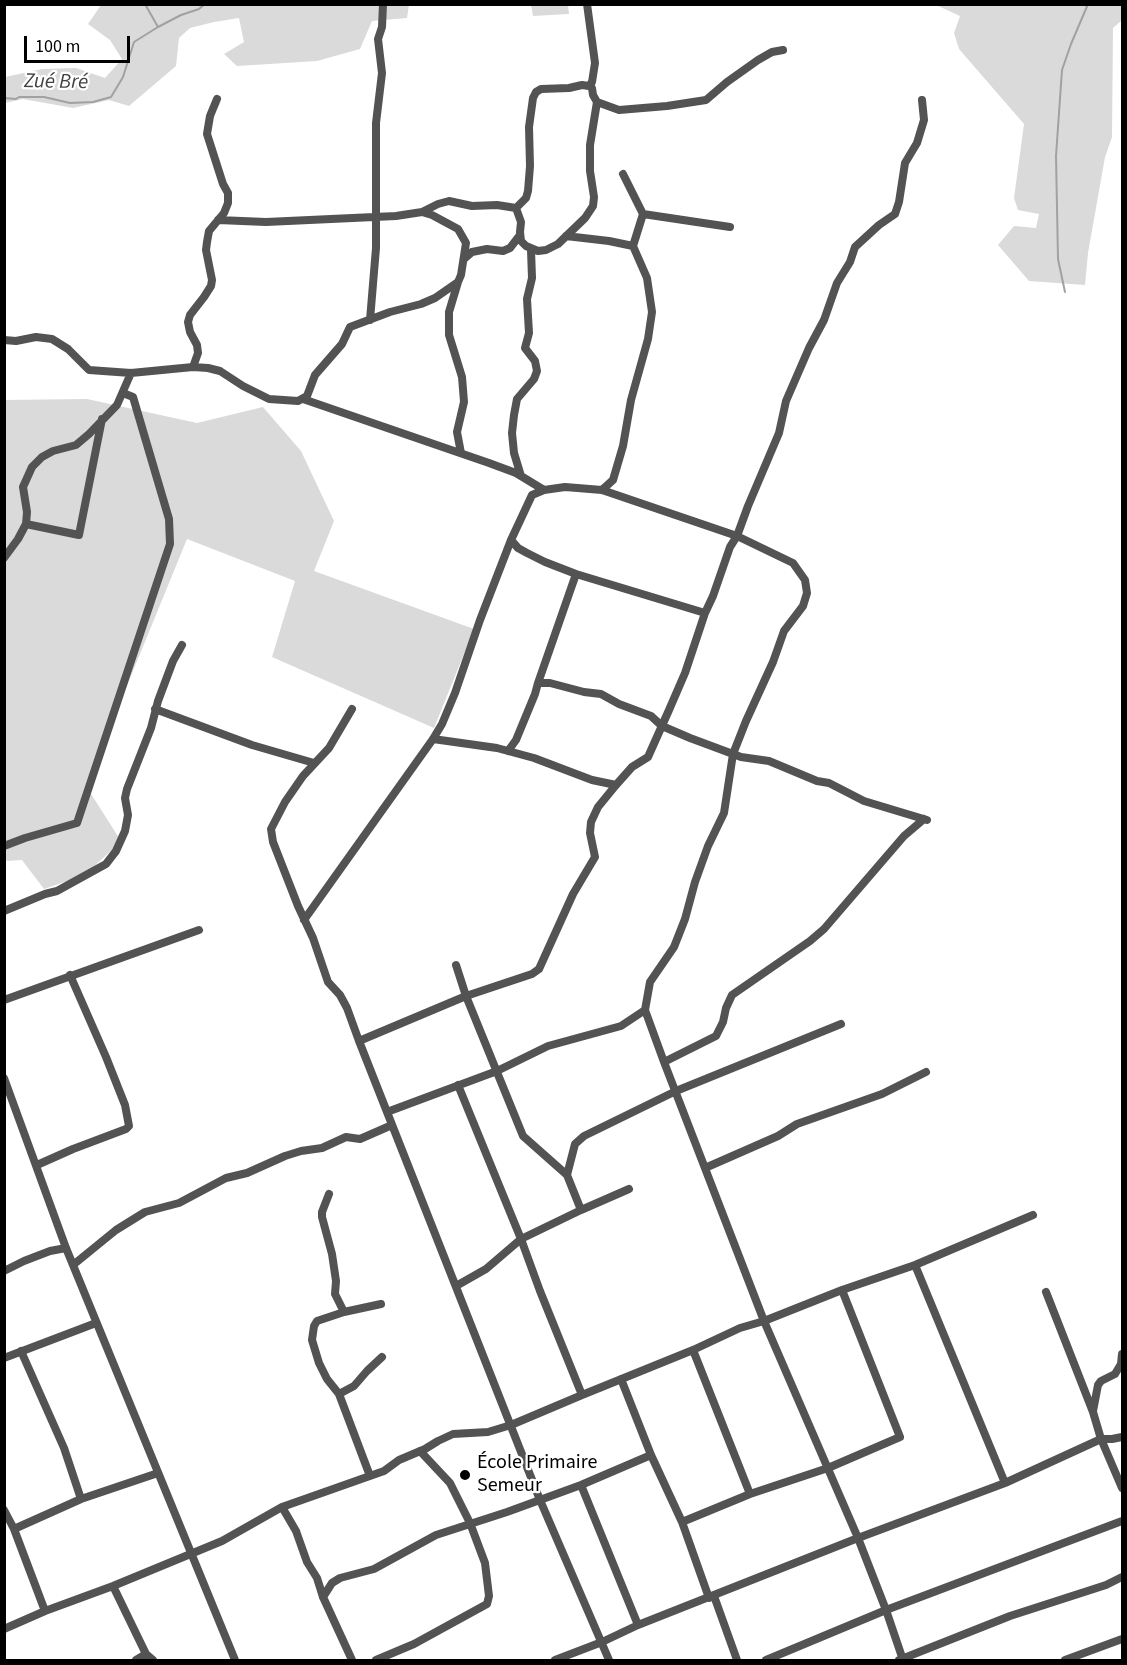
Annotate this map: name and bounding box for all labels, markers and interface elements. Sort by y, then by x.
scale bar [27,24,134,62]
text: 100 m [35,34,80,59]
water label: Zué Bré [24,70,88,96]
place label: École Primaire Semeur [477,1452,597,1499]
marker: École Primaire Semeur [458,1468,472,1482]

